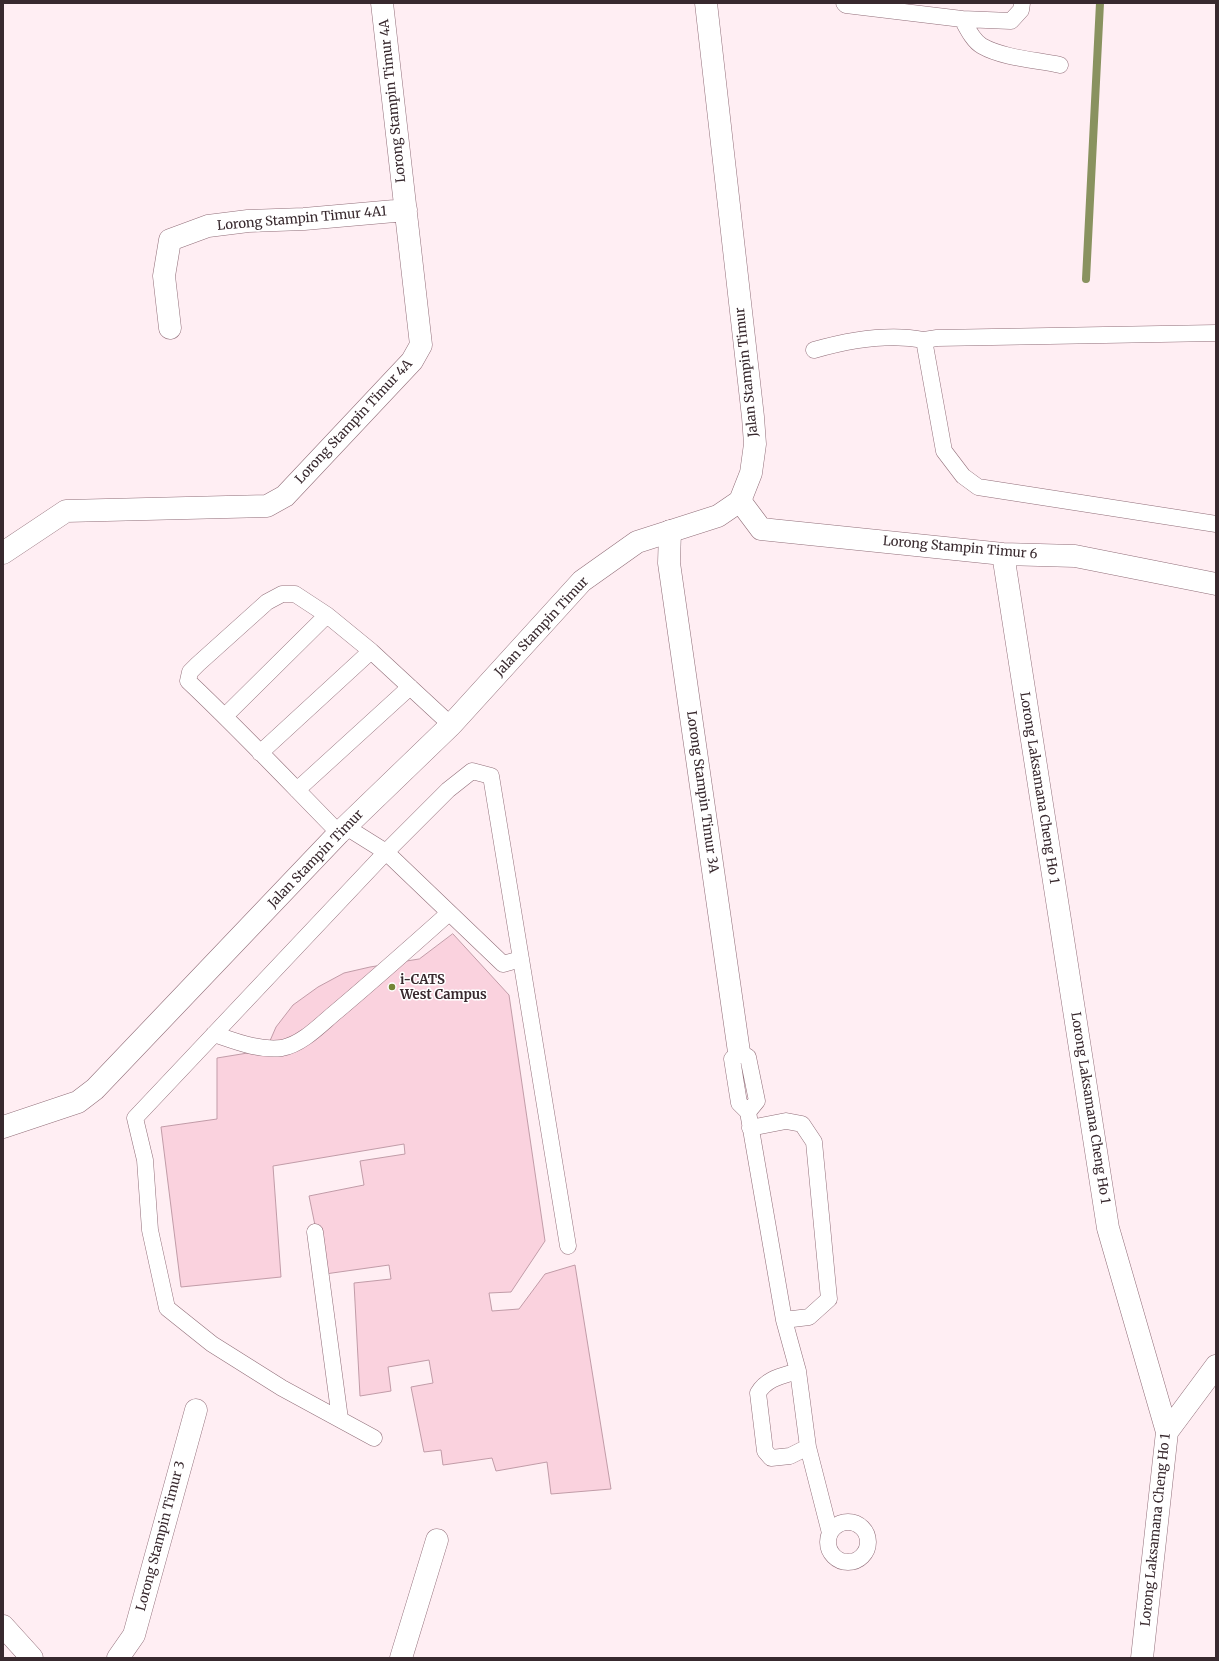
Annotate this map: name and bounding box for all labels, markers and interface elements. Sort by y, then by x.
street label: Lorong Stampin Timur 4A [377,18,409,184]
street label: Lorong Stampin Timur 4A1 [217,204,387,234]
street label: Jalan Stampin Timur [732,306,762,438]
street label: Lorong Stampin Timur 4A [292,357,416,487]
street label: Lorong Stampin Timur 6 [882,533,1038,563]
street label: Jalan Stampin Timur [492,574,592,680]
street label: Lorong Laksamana Cheng Ho 1 [1016,691,1062,885]
street label: Lorong Stampin Timur 3A [683,710,721,874]
street label: Jalan Stampin Timur [265,807,367,911]
place label: i-CATS West Campus [400,972,487,1003]
marker: i-CATS West Campus [387,982,397,992]
street label: Lorong Laksamana Cheng Ho 1 [1067,1011,1113,1205]
street label: Lorong Laksamana Cheng Ho 1 [1138,1433,1174,1627]
street label: Lorong Stampin Timur 3 [133,1459,189,1613]

